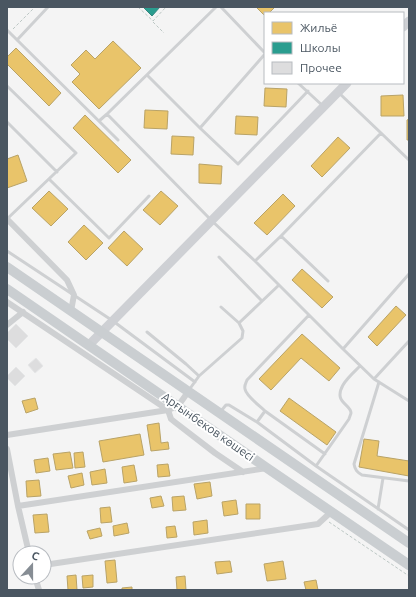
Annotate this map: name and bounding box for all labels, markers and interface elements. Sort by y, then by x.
legend [264,12,404,84]
text: Жильё [300,21,337,34]
text: Школы [300,41,341,54]
text: Прочее [300,61,342,74]
street label: Арғынбеков көшесі [160,390,257,463]
north arrow [12,545,52,585]
text: С [30,549,41,563]

